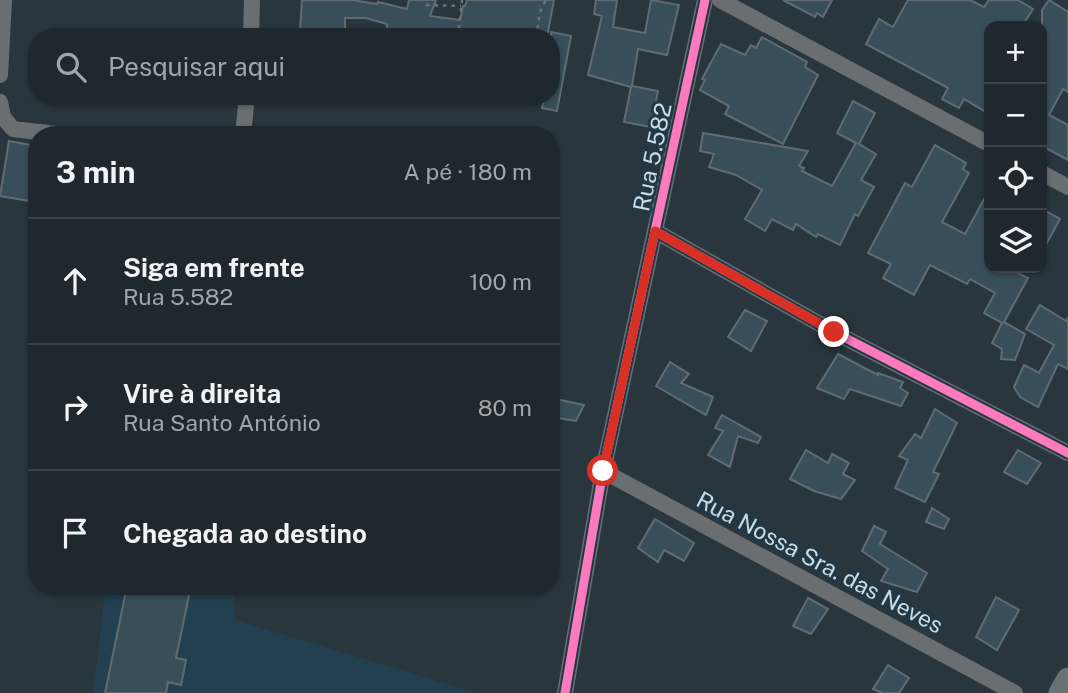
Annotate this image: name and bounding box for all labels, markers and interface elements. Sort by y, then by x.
map controls [984,21,1047,273]
button: + [984,21,1047,84]
search box [28,28,560,105]
icon: search [52,48,90,86]
text: Pesquisar aqui [108,51,285,82]
button: − [984,84,1047,147]
street label: Rua 5.582 [627,100,677,214]
button: locate [984,147,1047,210]
text: 3 min [56,154,135,190]
text: A pé · 180 m [404,158,532,185]
button: layers [984,210,1047,273]
text: Siga em frente [123,252,305,283]
icon: ahead [56,262,94,300]
text: 100 m [469,268,532,295]
text: Rua 5.582 [123,283,233,310]
route end [818,316,849,347]
text: Vire à direita [123,378,281,409]
icon: right [56,388,94,426]
text: 80 m [478,394,532,421]
text: Rua Santo António [123,409,321,436]
route start [587,455,618,486]
street label: Rua Nossa Sra. das Neves [692,485,948,639]
icon: arrive [56,514,94,552]
text: Chegada ao destino [123,518,367,549]

